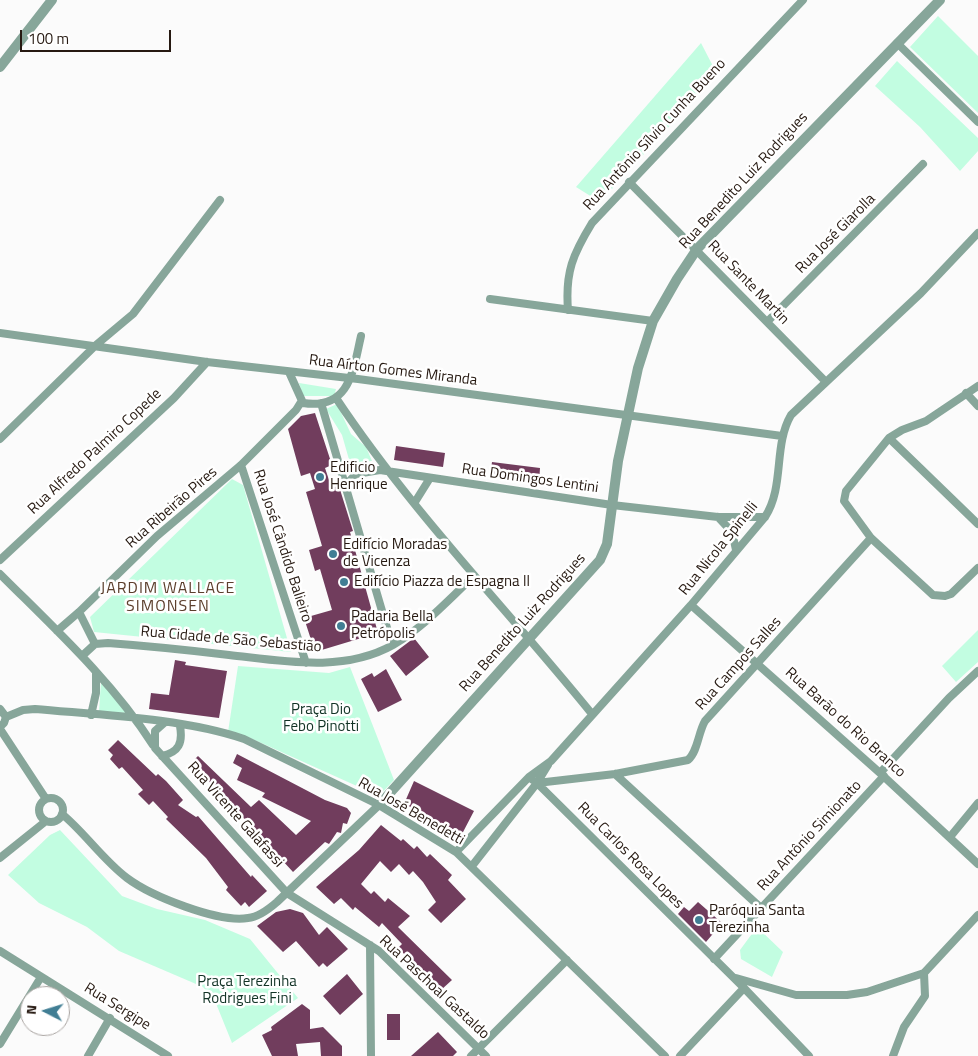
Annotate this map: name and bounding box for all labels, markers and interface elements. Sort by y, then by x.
scale bar [22,20,174,52]
text: 100 m [28,27,69,50]
street label: Rua Antônio Sílvio Cunha Bueno [580,55,730,215]
street label: Rua Benedito Luiz Rodrigues [676,109,812,253]
street label: Rua José Giarolla [792,190,880,278]
street label: Rua Sante Martin [703,237,793,329]
street label: Rua Aírton Gomes Miranda [308,352,478,390]
street label: Rua Alfredo Palmiro Copede [25,385,165,519]
place label: Edificio Henrique [330,459,388,494]
street label: Rua Domingos Lentini [460,460,600,498]
street label: Rua Ribeirão Pires [123,464,221,552]
street label: Rua José Cândido Balieiro [249,467,315,625]
marker: Edificio Henrique [314,471,326,483]
street label: Rua Nicola Spinelli [676,499,762,599]
place label: Edifício Moradas de Vicenza [343,536,447,571]
marker: Edifício Moradas de Vicenza [327,548,339,560]
street label: Rua Benedito Luiz Rodrigues [456,550,590,696]
place label: Edifício Piazza de Espagna ll [354,573,530,591]
marker: Edifício Piazza de Espagna ll [338,576,350,588]
district label: JARDIM WALLACE SIMONSEN [99,579,237,617]
place label: Padaria Bella Petrópolis [351,608,433,643]
street label: Rua Campos Salles [692,614,786,714]
marker: Padaria Bella Petrópolis [335,620,347,632]
street label: Rua Cidade de São Sebastião [140,623,322,657]
street label: Rua Barão do Rio Branco [781,664,909,782]
park label: Praça Dio Febo Pinotti [283,701,359,736]
street label: Rua Vicente Galafassi [183,759,287,871]
street label: Rua José Benedetti [355,774,467,850]
street label: Rua Antônio Simionato [754,777,866,895]
street label: Rua Carlos Rosa Lopes [573,799,687,913]
place label: Paróquia Santa Terezinha [709,902,805,937]
marker: Paróquia Santa Terezinha [693,914,705,926]
street label: Rua Paschoal Gastaldo [375,932,493,1044]
park label: Praça Terezinha Rodrigues Fini [197,973,297,1008]
street label: Rua Sergipe [80,979,154,1035]
north arrow [20,986,70,1036]
text: N [20,1004,41,1015]

